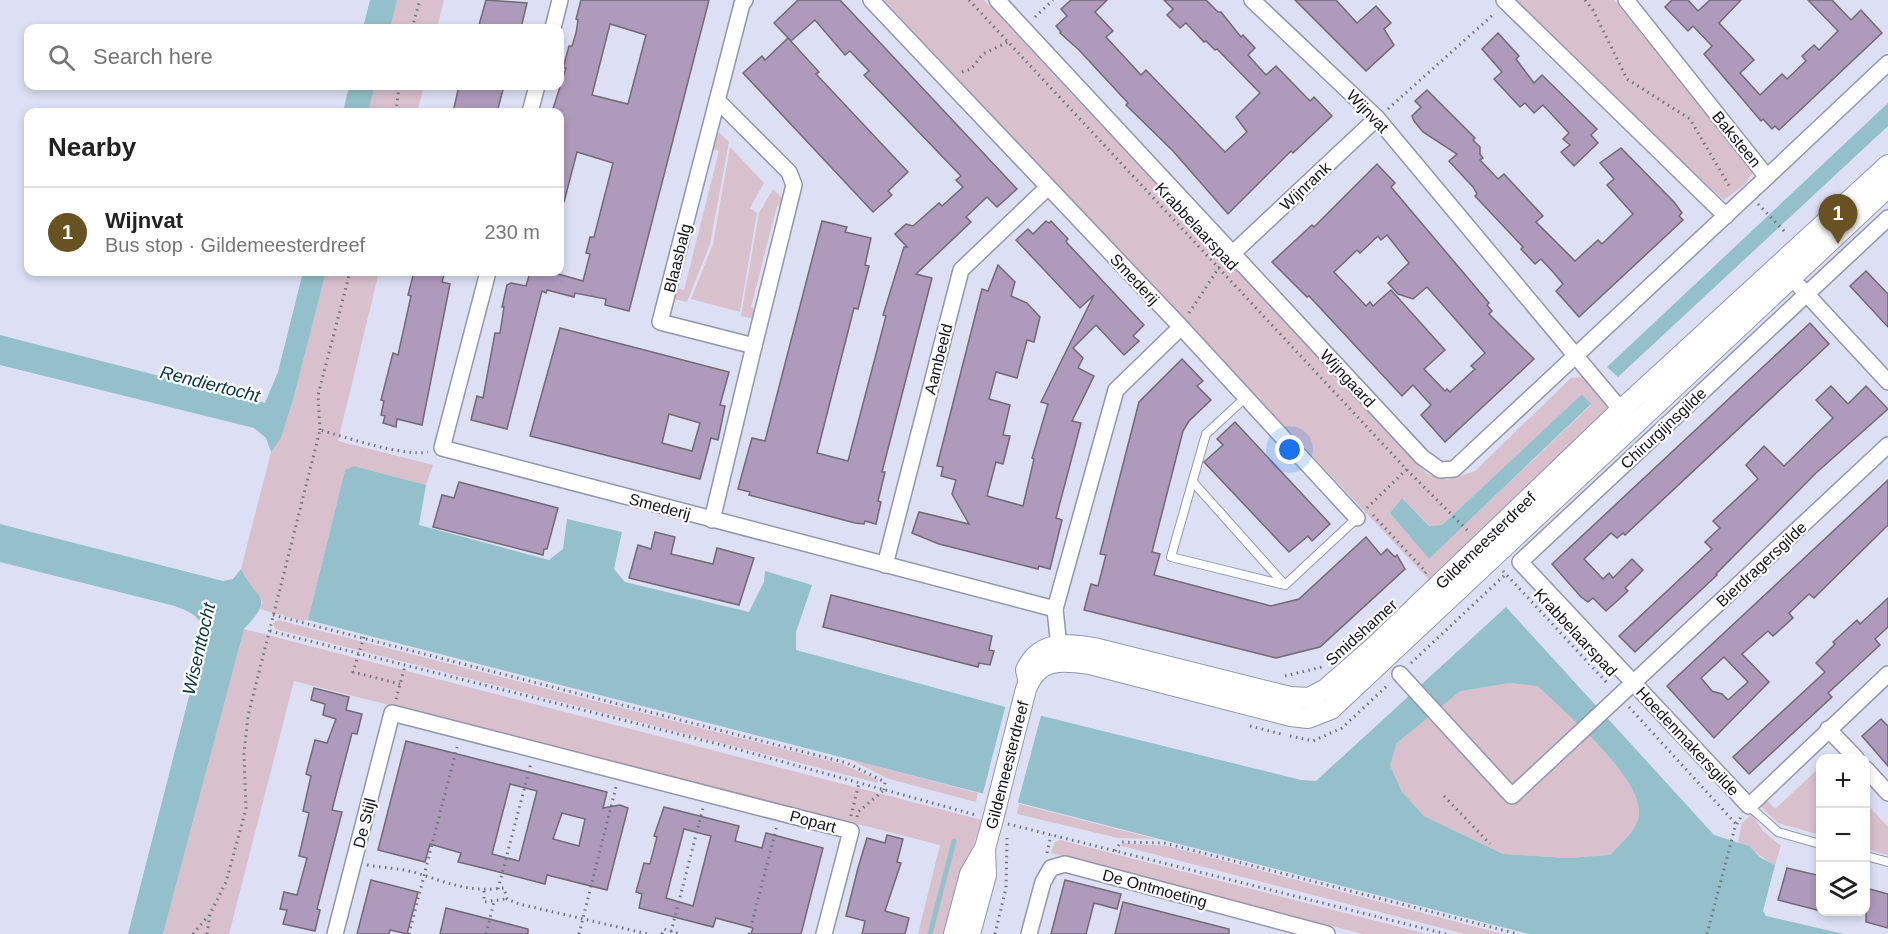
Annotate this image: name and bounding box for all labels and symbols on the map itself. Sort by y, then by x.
street label: Wijnvat [1343,87,1392,137]
street label: Baksteen [1709,108,1764,171]
street label: Wijnrank [1277,158,1335,214]
street label: Krabbelaarspad [1152,179,1241,273]
pin: 1 [1818,194,1858,244]
street label: Blaasbalg [661,222,694,294]
street label: Smederij [1107,250,1162,308]
street label: Aambeeld [922,322,955,396]
street label: Wijngaard [1317,346,1378,410]
water label: Rendiertocht [158,362,263,406]
street label: Chirurgijnsgilde [1617,384,1710,472]
your location [1275,435,1304,464]
street label: Gildemeesterdreef [1432,488,1539,592]
street label: Smederij [627,490,693,523]
street label: Bierdragersgilde [1713,518,1810,610]
street label: Krabbelaarspad [1531,585,1620,679]
street label: Smidshamer [1322,596,1401,669]
water label: Wisenttocht [179,600,220,697]
street label: Hoedenmakersgilde [1633,684,1742,799]
street label: Gildemeesterdreef [983,699,1032,831]
street label: De Stijl [350,796,379,850]
street label: Popart [788,807,838,836]
street label: De Ontmoeting [1101,866,1209,911]

